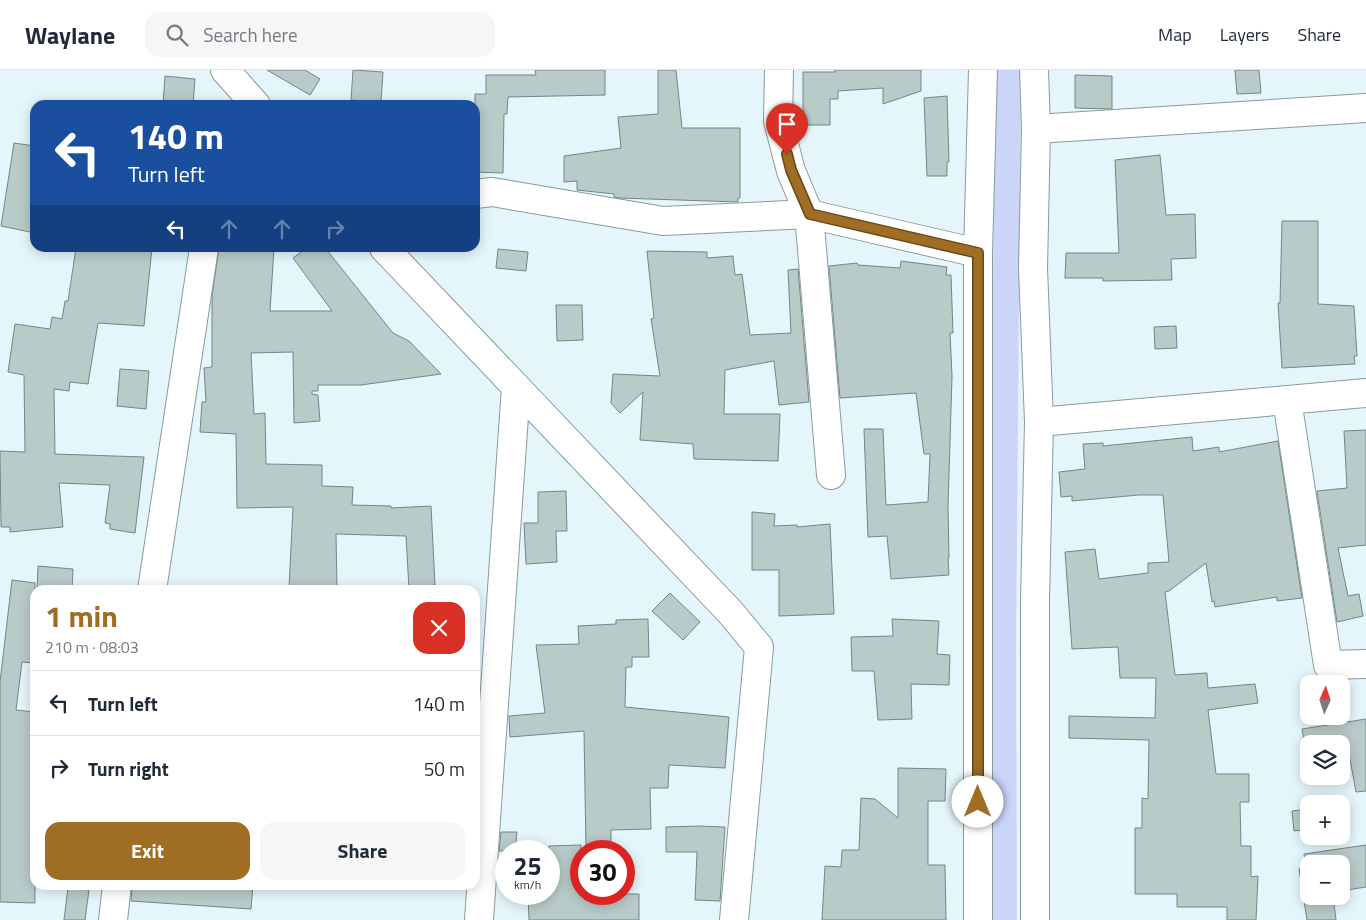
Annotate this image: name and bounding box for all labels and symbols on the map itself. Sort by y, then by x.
pin [766,103,808,154]
north arrow [1300,675,1350,725]
position arrow [951,775,1003,827]
speed limit sign: 30 [570,840,635,905]

